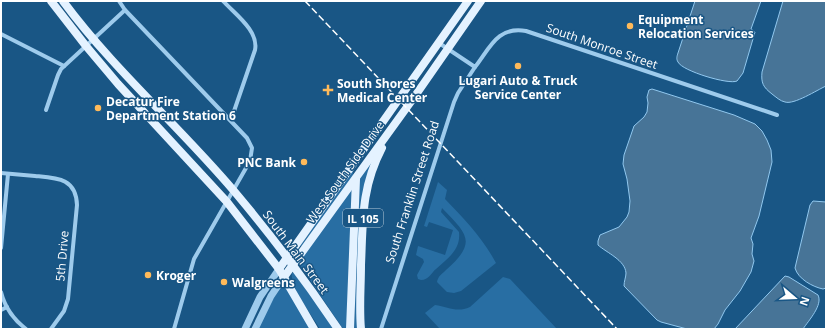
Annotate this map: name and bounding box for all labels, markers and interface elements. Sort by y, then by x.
place label: Equipment Relocation Services [638,11,754,42]
street label: South Monroe Street [544,19,660,73]
marker: Equipment Relocation Services [625,21,635,31]
marker: Lugari Auto & Truck Service Center [513,61,523,71]
place label: Lugari Auto & Truck Service Center [459,72,578,103]
place label: South Shores Medical Center [337,75,428,106]
marker: South Shores Medical Center [322,84,334,96]
place label: Decatur Fire Department Station 6 [106,93,236,124]
marker: Decatur Fire Department Station 6 [93,103,103,113]
street label: West South Side Drive [302,117,388,227]
street label: South Franklin Street Road [381,118,443,266]
place label: PNC Bank [237,154,297,171]
marker: PNC Bank [299,157,309,167]
street label: South Main Street [259,207,333,297]
road number: IL 105 [343,209,383,227]
street label: 5th Drive [51,230,73,282]
place label: Kroger [156,267,197,284]
marker: Kroger [143,270,153,280]
place label: Walgreens [232,274,295,291]
marker: Walgreens [219,277,229,287]
north arrow [775,278,815,318]
text: N [796,295,813,308]

